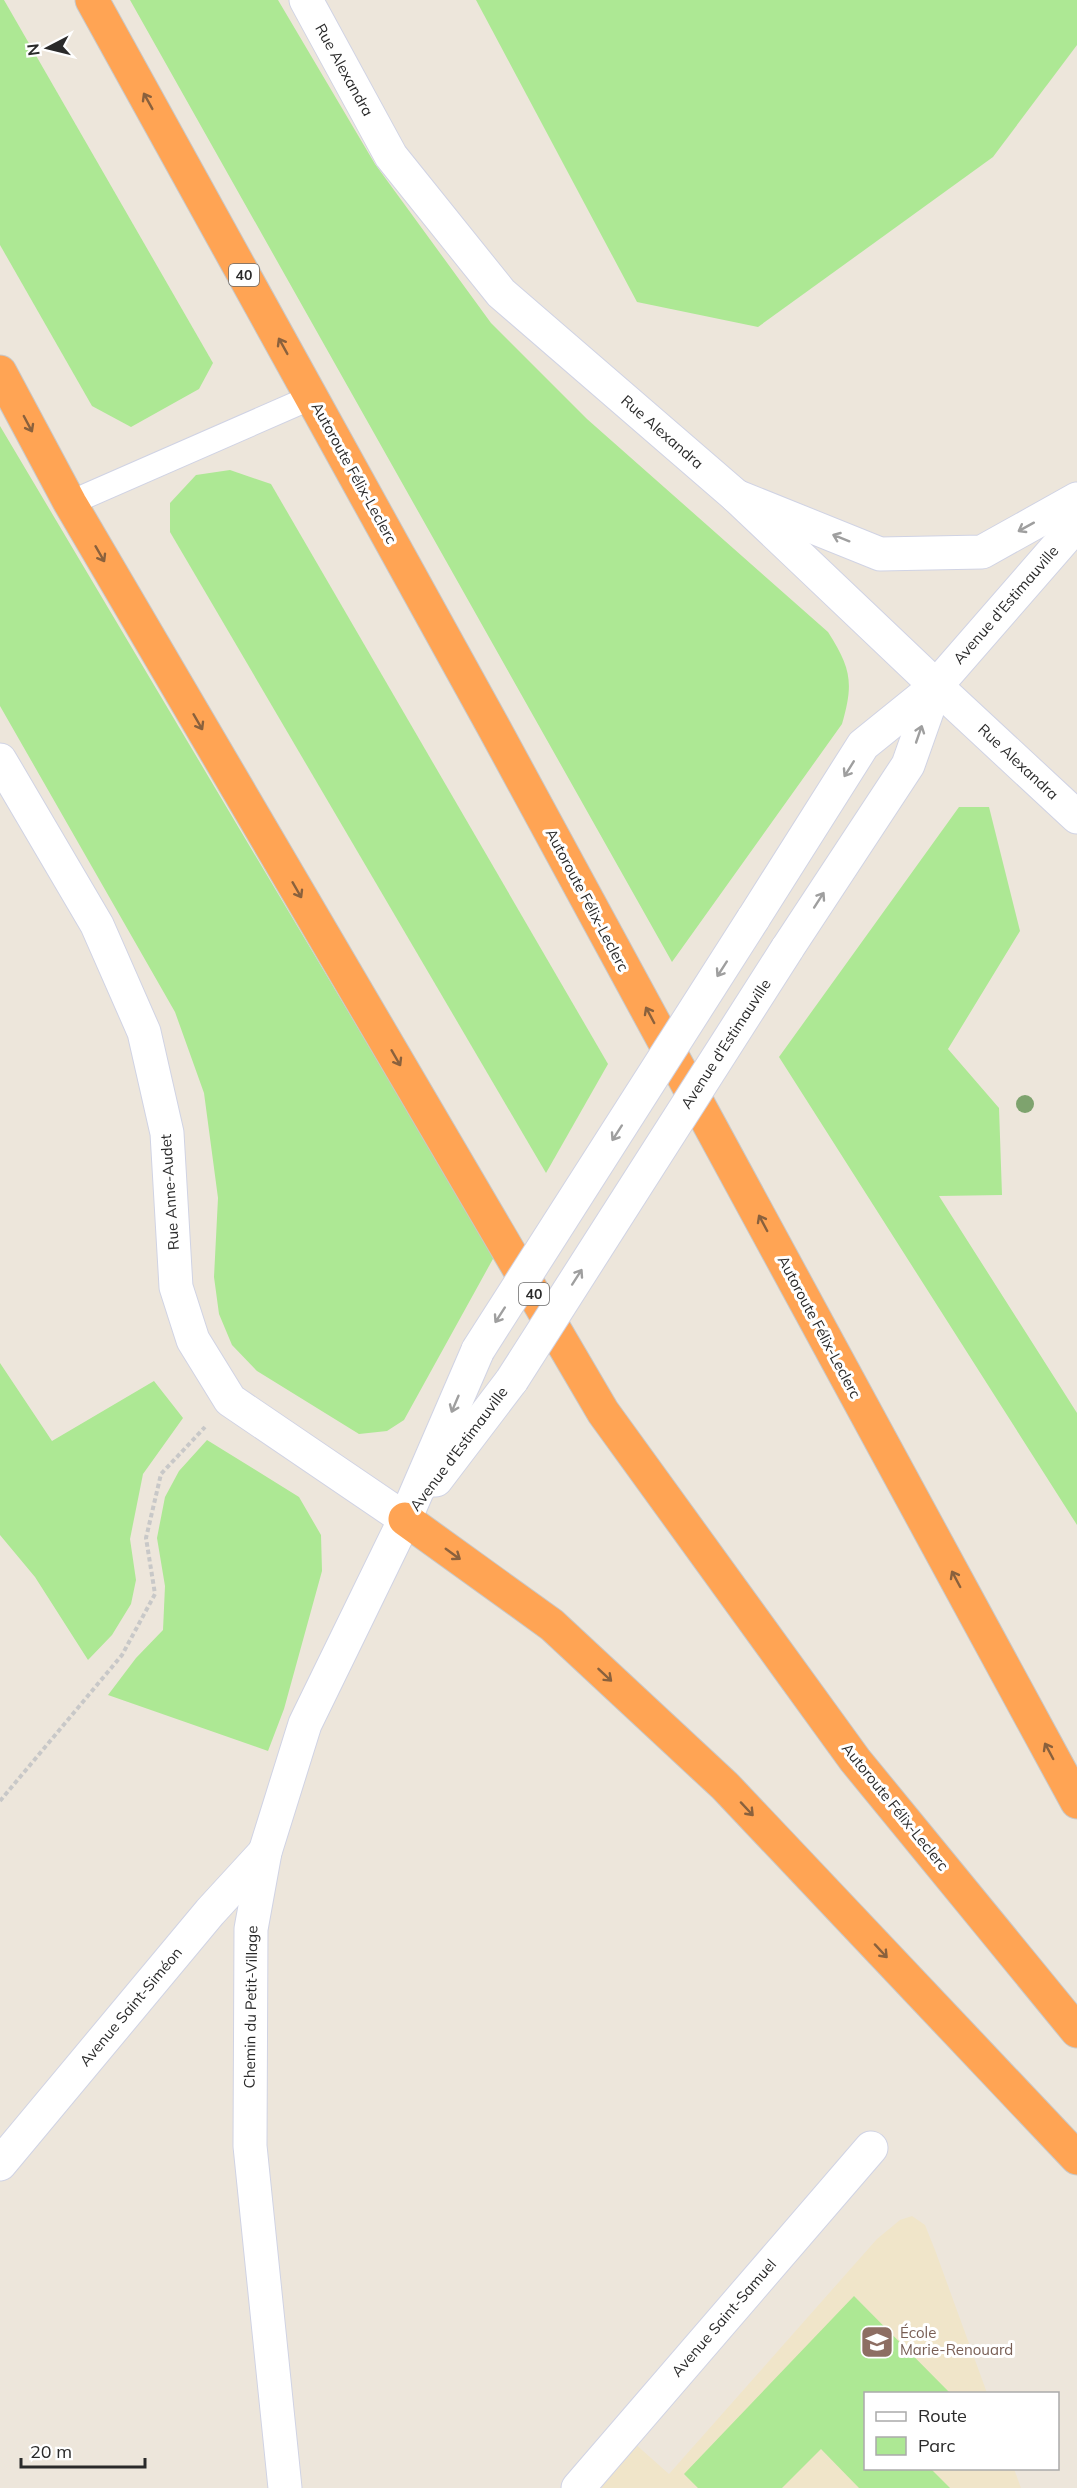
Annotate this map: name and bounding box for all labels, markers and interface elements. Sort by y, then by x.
north arrow [18,18,78,78]
street label: Rue Alexandra [311,20,378,119]
text: N [22,43,44,57]
one-way arrow [142,93,154,110]
road number: 40 [229,264,259,286]
one-way arrow [277,338,289,355]
street label: Rue Alexandra [617,391,707,473]
street label: Autoroute Félix-Leclerc [308,399,401,547]
one-way arrow [23,414,34,432]
one-way arrow [1018,521,1035,533]
one-way arrow [832,532,850,543]
street label: Avenue d'Estimauville [949,541,1062,668]
one-way arrow [94,545,106,562]
one-way arrow [193,713,205,730]
street label: Rue Alexandra [974,720,1062,804]
one-way arrow [914,725,925,744]
one-way arrow [842,760,854,777]
street label: Autoroute Félix-Leclerc [542,825,633,974]
one-way arrow [291,881,303,898]
one-way arrow [813,893,825,909]
one-way arrow [715,960,727,977]
street label: Avenue d'Estimauville [676,975,775,1112]
one-way arrow [644,1007,656,1024]
one-way arrow [390,1049,402,1066]
one-way arrow [610,1124,622,1141]
street label: Rue Anne-Audet [156,1133,183,1251]
one-way arrow [757,1215,768,1233]
street label: Autoroute Félix-Leclerc [774,1252,865,1401]
one-way arrow [572,1269,584,1286]
road number: 40 [519,1283,549,1305]
one-way arrow [494,1306,506,1323]
street label: Avenue d'Estimauville [406,1383,512,1515]
one-way arrow [449,1394,460,1412]
one-way arrow [444,1547,460,1560]
one-way arrow [950,1571,961,1589]
one-way arrow [598,1668,613,1682]
street label: Autoroute Félix-Leclerc [838,1739,953,1874]
one-way arrow [1043,1743,1055,1760]
one-way arrow [739,1801,753,1816]
street label: Chemin du Petit-Village [240,1925,261,2089]
street label: Avenue Saint-Siméon [75,1943,186,2070]
one-way arrow [873,1943,888,1958]
street label: Avenue Saint-Samuel [667,2255,780,2381]
place label: École Marie-Renouard [900,2323,1013,2359]
school or university icon: École Marie-Renouard [859,2324,895,2360]
legend [864,2392,1059,2470]
text: Route [918,2404,967,2427]
scale bar [21,2431,146,2469]
text: Parc [918,2434,956,2457]
text: 20 m [30,2440,72,2463]

